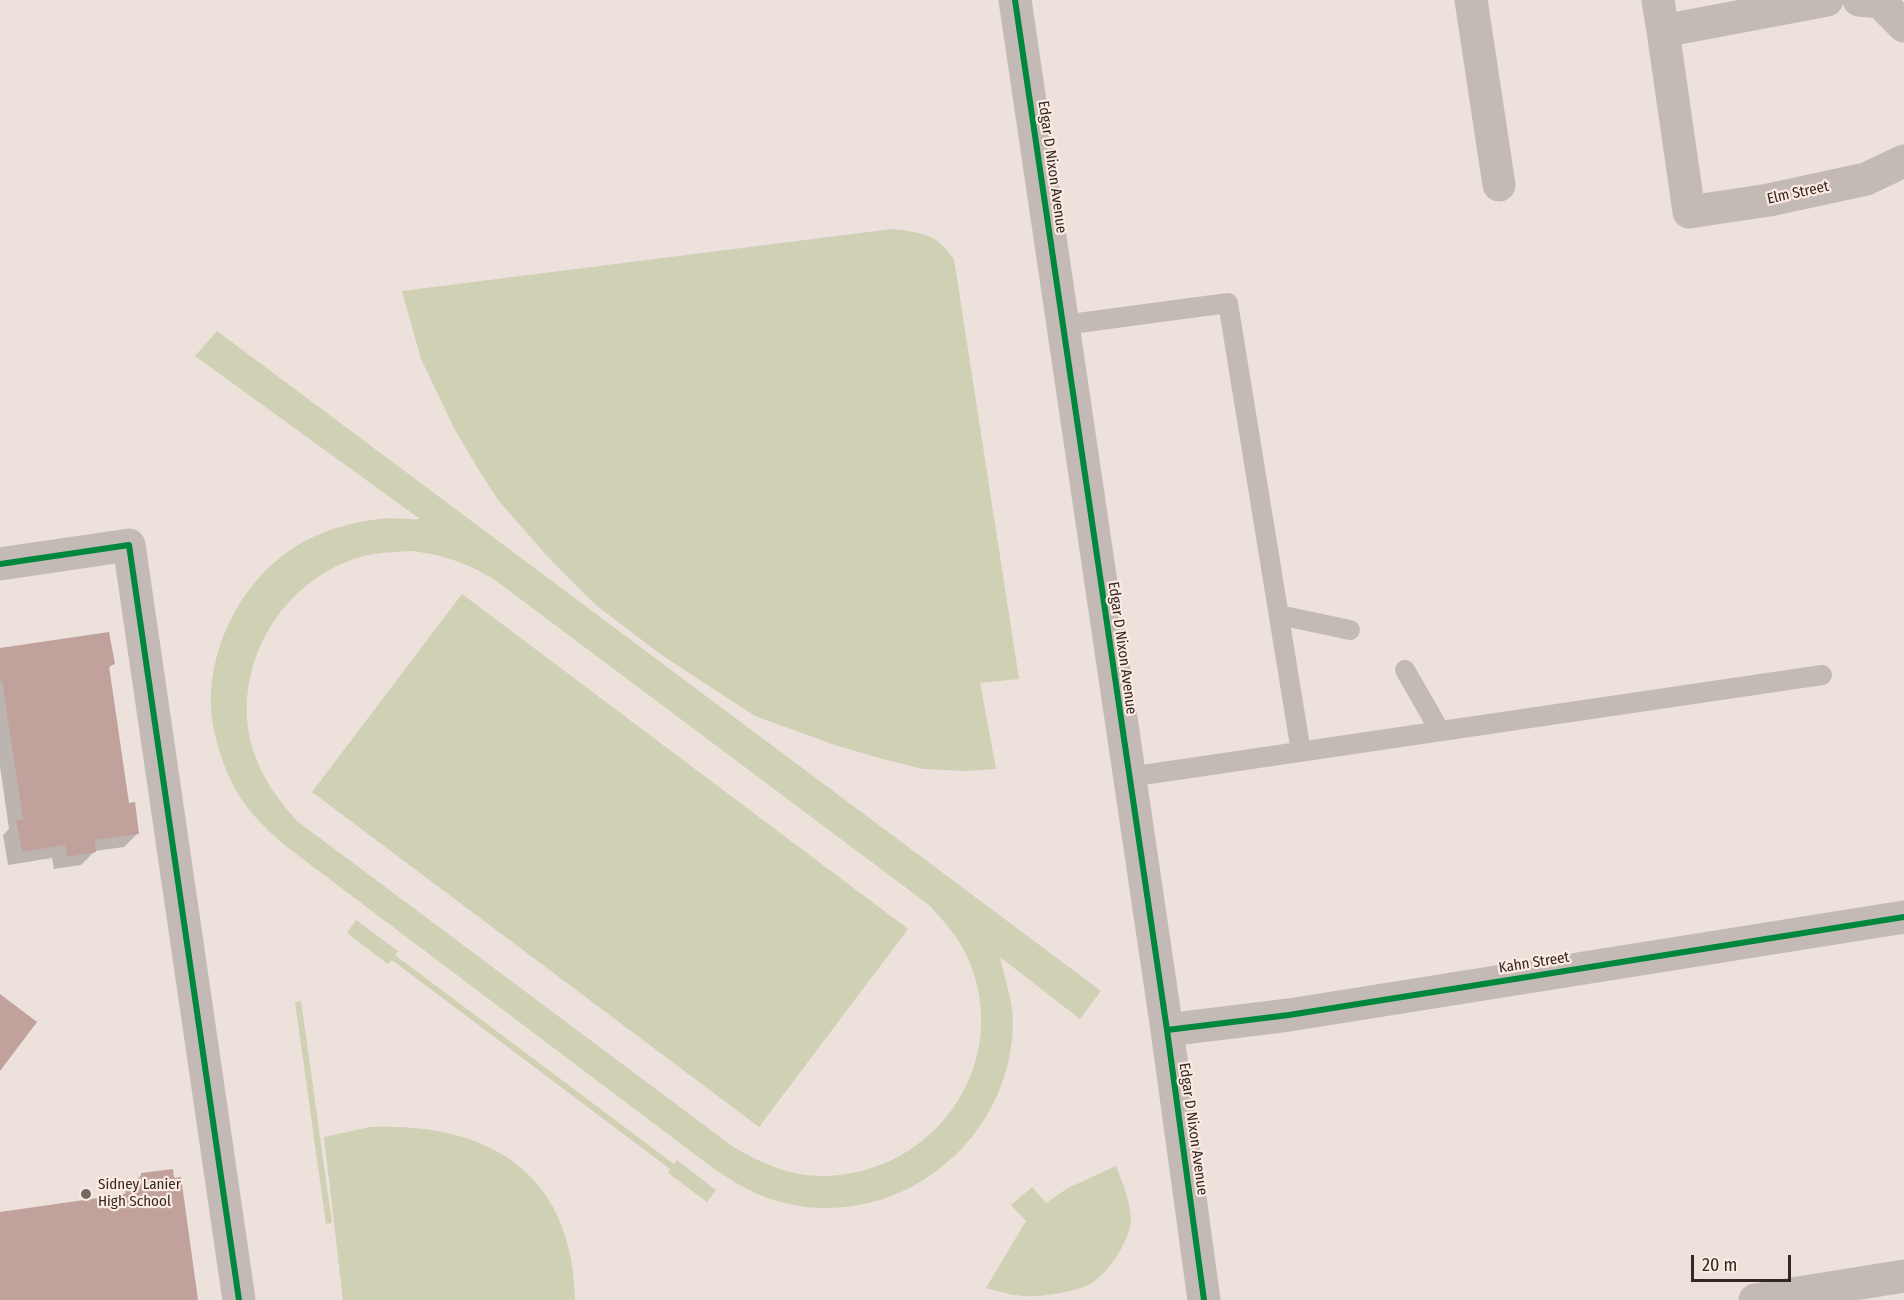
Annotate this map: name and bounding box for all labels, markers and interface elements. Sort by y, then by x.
street label: Edgar D Nixon Avenue [1034,100,1070,234]
street label: Elm Street [1765,178,1831,208]
street label: Edgar D Nixon Avenue [1104,581,1140,715]
street label: Kahn Street [1497,949,1571,977]
street label: Edgar D Nixon Avenue [1175,1062,1211,1196]
place label: Sidney Lanier High School [98,1176,181,1211]
marker: Sidney Lanier High School [79,1187,93,1201]
scale bar [1694,1243,1794,1281]
text: 20 m [1702,1254,1737,1276]

